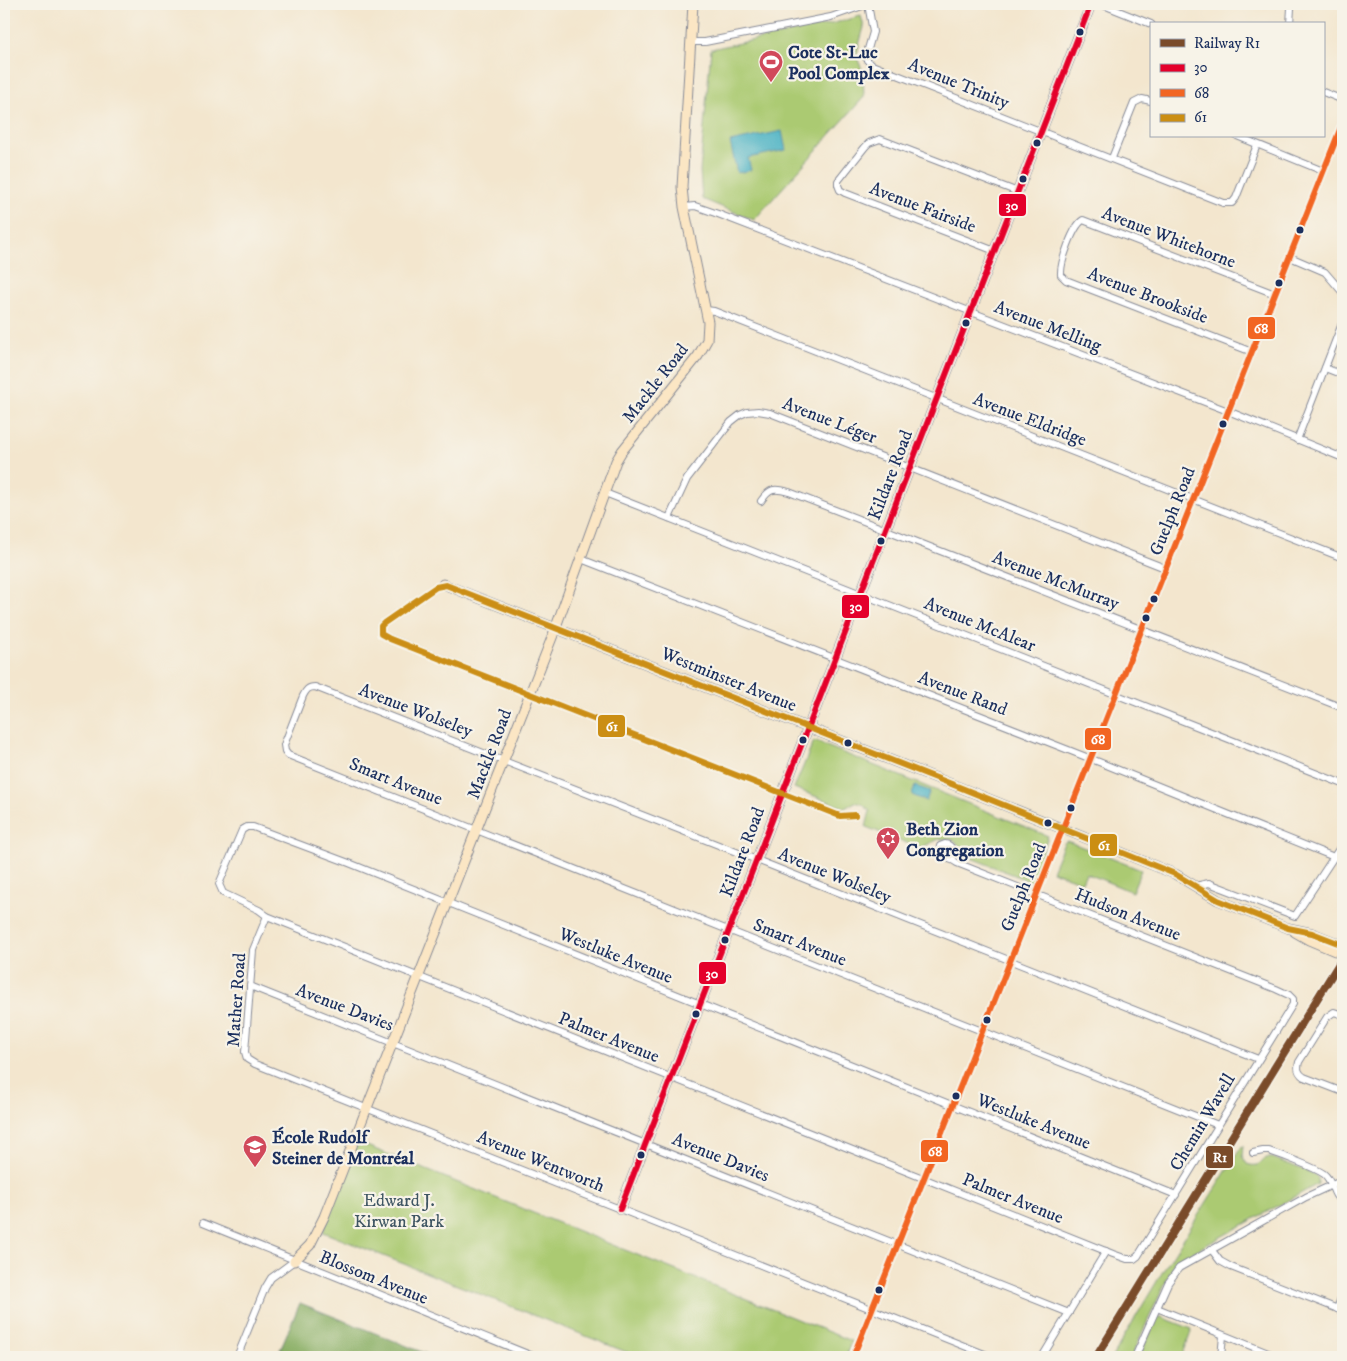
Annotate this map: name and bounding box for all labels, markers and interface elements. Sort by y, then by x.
legend [1150,22,1324,138]
unlabelled marker [1075,27,1085,37]
text: Railway R1 [1194,34,1260,53]
place label: Cote St-Luc Pool Complex [788,42,890,85]
sports icon: Cote St-Luc Pool Complex [758,49,784,83]
street label: Avenue Trinity [905,54,1013,114]
text: 30 [1194,58,1208,77]
text: 68 [1194,84,1209,103]
text: 61 [1194,108,1207,127]
unlabelled marker [1032,138,1042,148]
unlabelled marker [1018,174,1028,184]
street label: Avenue Fairside [866,178,979,238]
line badge: 30 [998,193,1027,217]
text: 30 [1006,197,1019,215]
street label: Avenue Whitehorne [1099,202,1239,274]
unlabelled marker [1295,225,1305,235]
street label: Avenue Brookside [1084,263,1211,329]
unlabelled marker [1274,278,1284,288]
street label: Avenue Melling [991,296,1105,358]
line badge: 68 [1247,316,1276,340]
unlabelled marker [961,318,971,328]
text: 68 [1254,320,1268,338]
street label: Mackle Road [618,340,694,428]
street label: Avenue Eldridge [970,388,1089,452]
street label: Avenue Léger [779,393,880,449]
unlabelled marker [1218,419,1228,429]
street label: Kildare Road [864,427,918,523]
street label: Guelph Road [1145,464,1201,559]
unlabelled marker [876,536,886,546]
street label: Avenue McMurray [989,547,1123,615]
street label: Avenue McAlear [921,593,1039,657]
line badge: 30 [841,594,870,619]
unlabelled marker [1149,594,1159,604]
text: 30 [850,598,863,616]
unlabelled marker [1141,613,1151,623]
street label: Westminster Avenue [657,642,800,717]
street label: Avenue Rand [915,667,1010,721]
street label: Avenue Wolseley [356,679,476,743]
street label: Mackle Road [463,706,517,803]
line badge: 61 [597,714,626,738]
text: 61 [606,718,618,736]
line badge: 68 [1084,727,1112,751]
text: 68 [1091,731,1105,749]
unlabelled marker [798,735,808,745]
unlabelled marker [843,738,853,748]
street label: Smart Avenue [346,753,446,811]
unlabelled marker [1066,803,1076,813]
street label: Kildare Road [716,804,770,900]
unlabelled marker [1043,818,1053,828]
place label: Beth Zion Congregation [906,819,1005,862]
synagogue icon: Beth Zion Congregation [875,826,901,860]
line badge: 61 [1089,833,1118,857]
text: 61 [1098,837,1110,855]
street label: Guelph Road [996,840,1052,935]
street label: Avenue Wolseley [775,843,895,909]
street label: Hudson Avenue [1071,884,1184,946]
street label: Smart Avenue [750,914,850,972]
street label: Westluke Avenue [555,923,676,989]
unlabelled marker [720,935,730,945]
street label: Mather Road [223,952,251,1048]
line badge: 30 [698,961,727,985]
text: 30 [706,965,719,983]
street label: Avenue Davies [293,979,397,1037]
street label: Palmer Avenue [555,1008,662,1068]
unlabelled marker [691,1009,701,1019]
unlabelled marker [982,1015,992,1025]
street label: Chemin Wavell [1165,1069,1241,1175]
street label: Westluke Avenue [973,1089,1094,1155]
unlabelled marker [951,1091,961,1101]
place label: École Rudolf Steiner de Montréal [272,1126,415,1170]
street label: Avenue Wentworth [473,1126,608,1198]
street label: Avenue Davies [669,1128,772,1187]
school or university icon: École Rudolf Steiner de Montréal [242,1134,268,1168]
line badge: 68 [920,1139,949,1163]
text: 68 [928,1143,942,1161]
line badge: R1 [1205,1145,1234,1169]
text: R1 [1213,1149,1227,1167]
unlabelled marker [636,1150,646,1160]
street label: Palmer Avenue [959,1169,1066,1229]
park label: Edward J. Kirwan Park [354,1190,444,1233]
street label: Blossom Avenue [316,1246,431,1310]
unlabelled marker [874,1285,884,1295]

